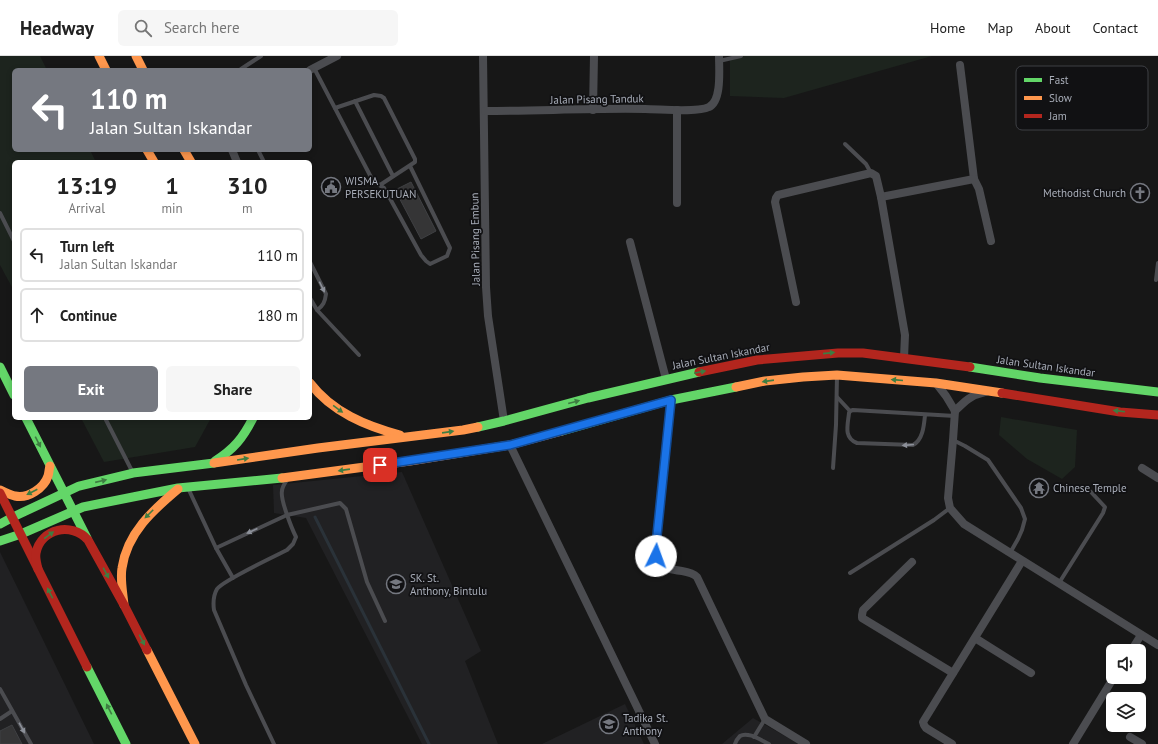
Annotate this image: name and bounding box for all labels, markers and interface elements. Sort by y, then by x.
search box [118,10,398,46]
text: Headway [20,16,94,40]
icon: search [132,17,154,39]
text: Search here [164,18,240,37]
text: Home [930,19,965,37]
text: Map [987,19,1013,37]
text: About [1035,19,1071,37]
text: Contact [1093,19,1138,37]
legend [1016,66,1148,130]
text: Fast [1049,73,1069,87]
text: 110 m [90,80,167,117]
icon: left [24,84,76,136]
street label: Jalan Pisang Tanduk [549,91,645,107]
text: Slow [1049,91,1072,105]
text: Jam [1048,109,1067,123]
text: Jalan Sultan Iskandar [90,116,252,139]
text: 13:19 [56,170,117,201]
text: 1 [165,170,179,201]
text: 310 [227,170,268,201]
place label: WISMA PERSEKUTUAN [345,174,416,201]
public building icon: WISMA PERSEKUTUAN [320,176,342,198]
church icon: Methodist Church [1129,182,1151,204]
place label: Methodist Church [1043,186,1126,200]
street label: Jalan Pisang Embun [467,192,483,287]
text: Arrival [69,200,105,217]
text: min [161,200,183,217]
text: m [242,200,253,217]
text: Turn left [60,237,114,256]
icon: left [26,244,48,266]
text: 110 m [257,246,298,265]
text: Jalan Sultan Iskandar [60,256,177,273]
one-way arrow [319,281,325,293]
icon: ahead [26,304,48,326]
text: Continue [60,306,117,325]
text: 180 m [257,306,298,325]
street label: Jalan Sultan Iskandar [670,340,771,373]
one-way arrow [823,350,835,357]
street label: Jalan Sultan Iskandar [995,352,1096,380]
button: Exit [24,366,158,412]
button: Share [166,366,300,412]
one-way arrow [694,368,706,374]
one-way arrow [891,376,903,383]
one-way arrow [762,378,774,384]
one-way arrow [568,398,580,404]
one-way arrow [333,405,344,413]
one-way arrow [1113,408,1125,415]
one-way arrow [441,429,454,435]
one-way arrow [35,436,41,448]
one-way arrow [902,441,915,448]
pin [363,448,397,482]
icon: arrive [369,454,391,476]
one-way arrow [237,456,249,462]
one-way arrow [338,467,350,473]
temple icon: Chinese Temple [1028,477,1050,499]
one-way arrow [95,478,107,484]
place label: Chinese Temple [1053,481,1127,495]
one-way arrow [26,489,38,495]
one-way arrow [144,509,154,519]
one-way arrow [246,528,258,534]
one-way arrow [44,531,55,539]
position arrow [635,535,677,577]
one-way arrow [103,567,110,578]
place label: SK. St. Anthony, Bintulu [410,571,487,598]
school or university icon: SK. St. Anthony, Bintulu [385,573,407,595]
one-way arrow [47,587,54,599]
one-way arrow [138,634,145,646]
map controls [1106,644,1146,732]
button: sound [1106,644,1146,684]
button: layers [1106,692,1146,732]
one-way arrow [106,703,112,715]
place label: Tadika St. Anthony [623,711,668,738]
school or university icon: Tadika St. Anthony [598,713,620,735]
one-way arrow [18,722,25,734]

